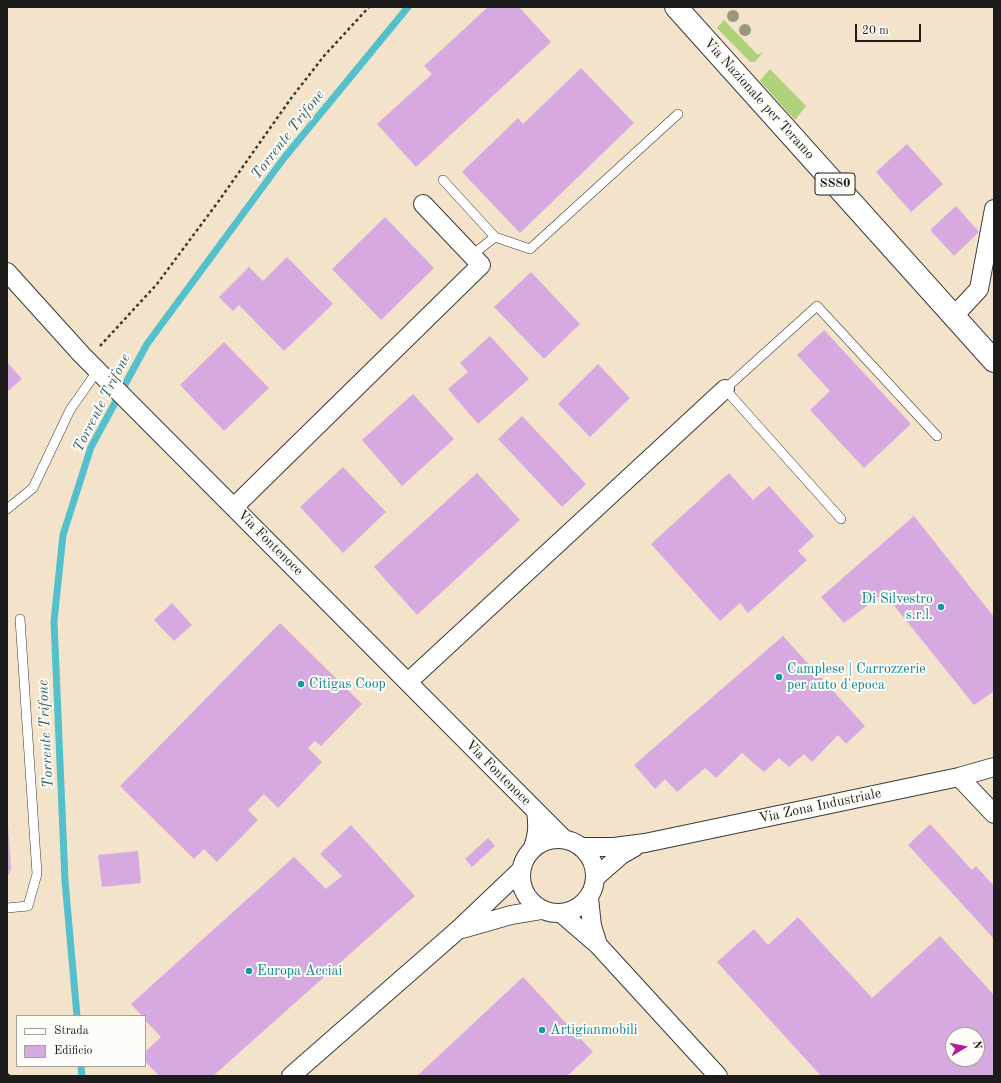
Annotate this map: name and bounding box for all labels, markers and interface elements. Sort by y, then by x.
scale bar [857,16,923,42]
text: 20 m [862,25,889,37]
street label: Via Nazionale per Teramo [700,35,818,163]
water label: Torrente Trifone [248,87,328,183]
road number: SS80 [815,173,855,195]
water label: Torrente Trifone [69,351,135,455]
street label: Via Fontenoce [234,507,306,579]
place label: Di Silvestro s.r.l. [861,591,933,624]
marker: Di Silvestro s.r.l. [936,602,946,612]
place label: Camplese | Carrozzerie per auto d'epoca [787,661,926,694]
marker: Camplese | Carrozzerie per auto d'epoca [774,672,784,682]
place label: Citigas Coop [309,676,386,692]
water label: Torrente Trifone [34,679,58,789]
marker: Citigas Coop [296,679,306,689]
street label: Via Fontenoce [462,737,534,809]
street label: Via Zona Industriale [757,785,883,827]
place label: Europa Acciai [257,963,342,979]
marker: Europa Acciai [244,966,254,976]
legend [16,1015,146,1067]
place label: Artigianmobili [550,1022,637,1038]
text: Strada [54,1025,89,1037]
marker: Artigianmobili [537,1025,547,1035]
north arrow [945,1027,985,1067]
text: N [970,1040,982,1050]
text: Edificio [54,1045,93,1057]

